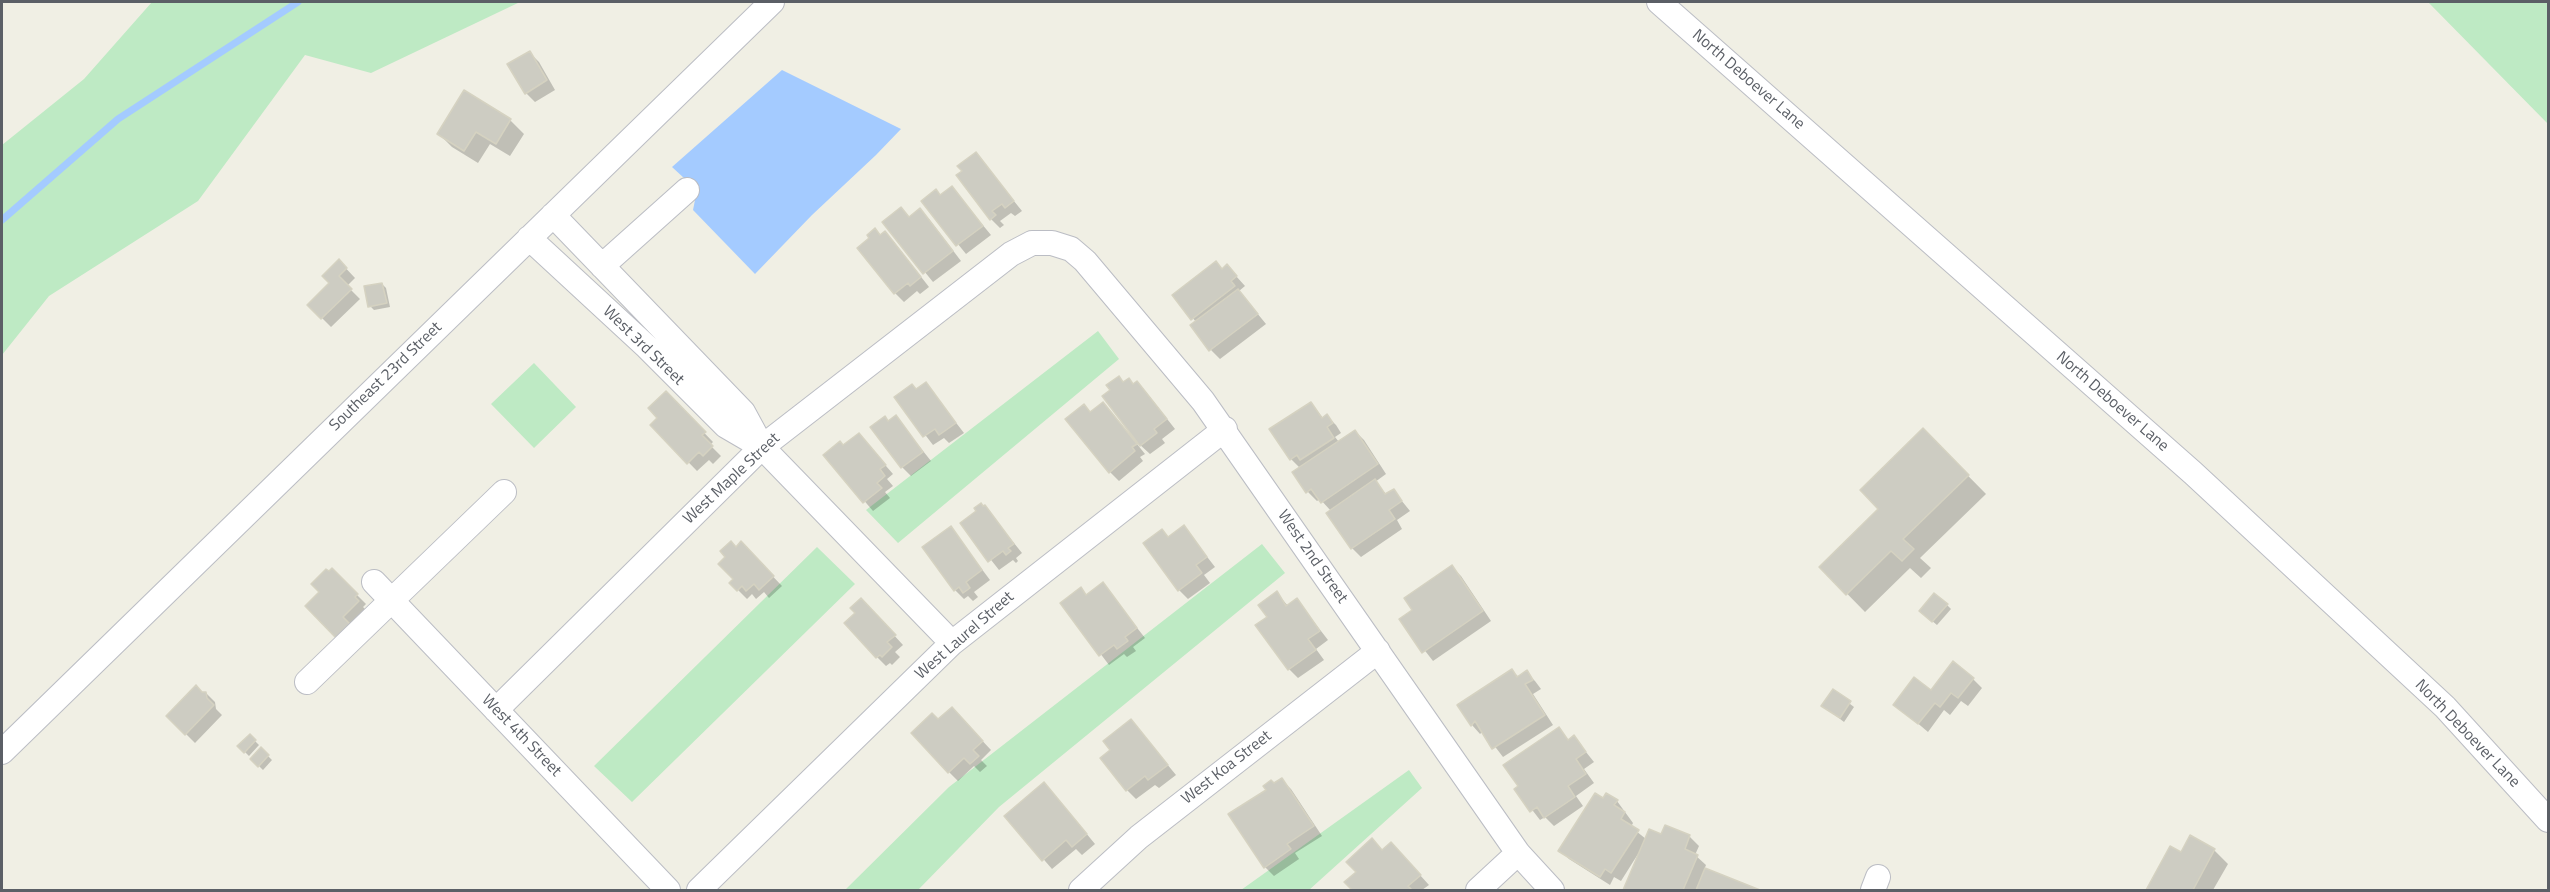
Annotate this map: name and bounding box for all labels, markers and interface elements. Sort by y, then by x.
street label: North Deboever Lane [1688,26,1808,134]
street label: West 3rd Street [598,302,688,390]
street label: Southeast 23rd Street [326,318,446,436]
street label: North Deboever Lane [2052,348,2172,456]
street label: West Maple Street [680,429,784,529]
street label: West 2nd Street [1273,507,1351,607]
street label: West Laurel Street [912,588,1018,684]
street label: North Deboever Lane [2411,676,2523,792]
street label: West 4th Street [477,691,565,781]
street label: West Koa Street [1178,727,1276,809]

